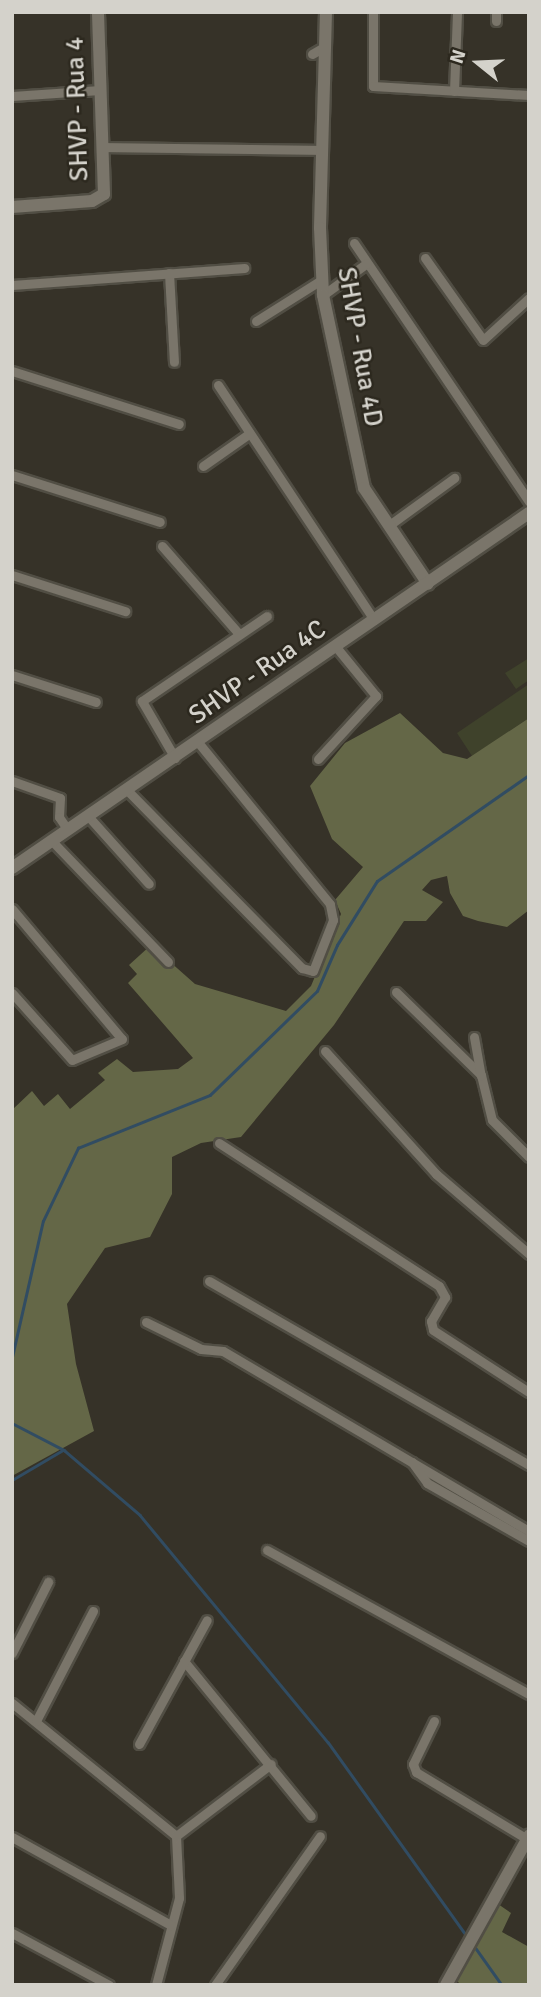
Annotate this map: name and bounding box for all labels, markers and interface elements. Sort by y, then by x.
north arrow [443,28,513,98]
street label: SHVP - Rua 4 [60,36,96,182]
text: N [445,47,471,67]
street label: SHVP - Rua 4D [330,265,388,429]
street label: SHVP - Rua 4C [183,614,333,732]

